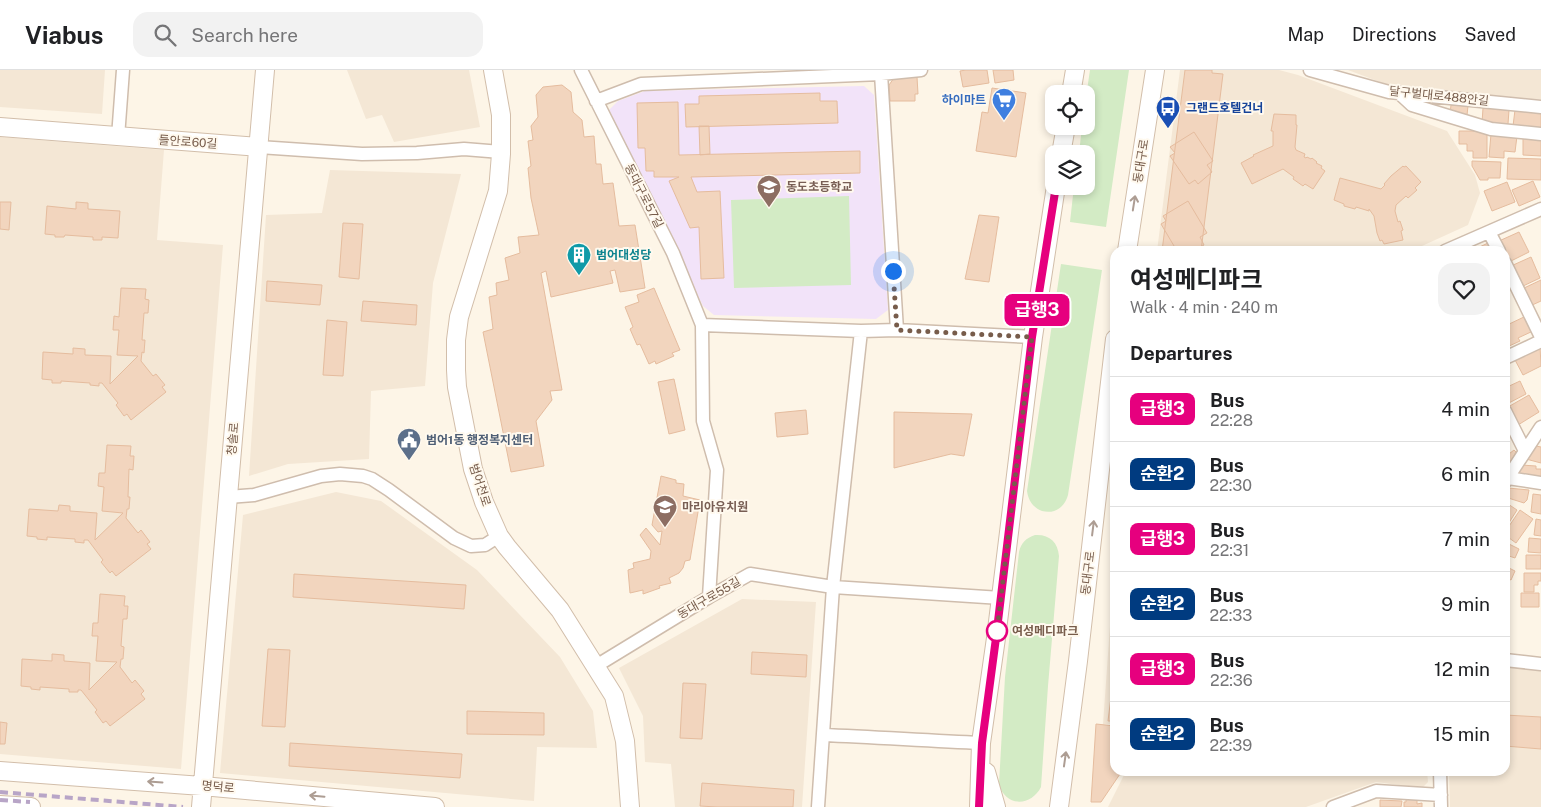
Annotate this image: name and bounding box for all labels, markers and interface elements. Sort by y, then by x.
search box [133,12,483,57]
text: Viabus [25,21,103,49]
icon: search [151,21,179,49]
text: Search here [191,24,298,46]
text: Map [1287,24,1324,45]
text: Directions [1352,24,1437,45]
text: Saved [1465,24,1516,45]
street label: 달구벌대로488안길 [1388,84,1490,108]
map controls [1045,85,1095,195]
button: locate [1045,85,1095,135]
supermarket icon: 하이마트 [991,87,1017,121]
place label: 하이마트 [942,93,986,107]
bus stop icon: 그랜드호텔건너 [1155,95,1181,129]
place label: 그랜드호텔건너 [1186,101,1263,115]
street label: 들안로60길 [158,133,218,151]
street label: 동대구로 [1131,138,1151,184]
button: layers [1045,145,1095,195]
street label: 동대구로57길 [622,162,666,230]
school or university icon: 동도초등학교 [756,174,782,208]
place label: 동도초등학교 [786,180,852,194]
one-way arrow [1130,195,1140,211]
building icon: 범어대성당 [566,242,592,276]
place label: 범어대성당 [596,248,651,262]
your location [881,259,906,284]
button: heart [1438,263,1490,315]
text: 여성메디파크 [1130,265,1262,293]
line badge: 급행3 [1008,294,1066,326]
text: Walk · 4 min · 240 m [1130,298,1278,317]
text: 급행3 [1014,299,1060,320]
text: Departures [1130,342,1233,364]
text: Bus [1210,389,1244,411]
text: 급행3 [1140,398,1185,419]
text: 4 min [1441,398,1490,420]
text: 22:28 [1210,411,1253,430]
street label: 청솔로 [225,422,241,456]
public building icon: 범어1동 행정복지센터 [396,427,422,461]
place label: 범어1동 행정복지센터 [426,433,533,447]
text: Bus [1210,454,1244,476]
street label: 범어천로 [467,462,493,508]
text: 순환2 [1140,463,1185,484]
text: 6 min [1441,463,1490,485]
text: 22:30 [1210,476,1252,495]
school or university icon: 마리아유치원 [652,494,678,528]
place label: 마리아유치원 [682,500,748,514]
text: Bus [1210,519,1244,541]
one-way arrow [1088,520,1098,536]
text: 급행3 [1140,528,1185,549]
text: 7 min [1442,528,1490,550]
text: 22:31 [1210,541,1249,560]
street label: 동대구로 [1078,550,1098,596]
street label: 동대구로55길 [675,574,743,622]
text: Bus [1210,584,1244,606]
text: 순환2 [1140,593,1185,614]
text: 9 min [1441,593,1490,615]
text: 22:33 [1210,606,1252,625]
marker: 여성메디파크 [986,620,1008,642]
place label: 여성메디파크 [1012,624,1078,638]
text: Bus [1210,649,1244,671]
text: 급행3 [1140,658,1185,679]
text: 12 min [1434,658,1490,680]
text: 22:36 [1210,671,1253,690]
text: Bus [1210,714,1244,736]
text: 순환2 [1140,723,1185,744]
text: 15 min [1433,723,1490,745]
text: 22:39 [1210,736,1252,755]
one-way arrow [1060,751,1070,767]
one-way arrow [147,778,163,787]
street label: 명덕로 [201,779,235,795]
one-way arrow [309,791,325,801]

